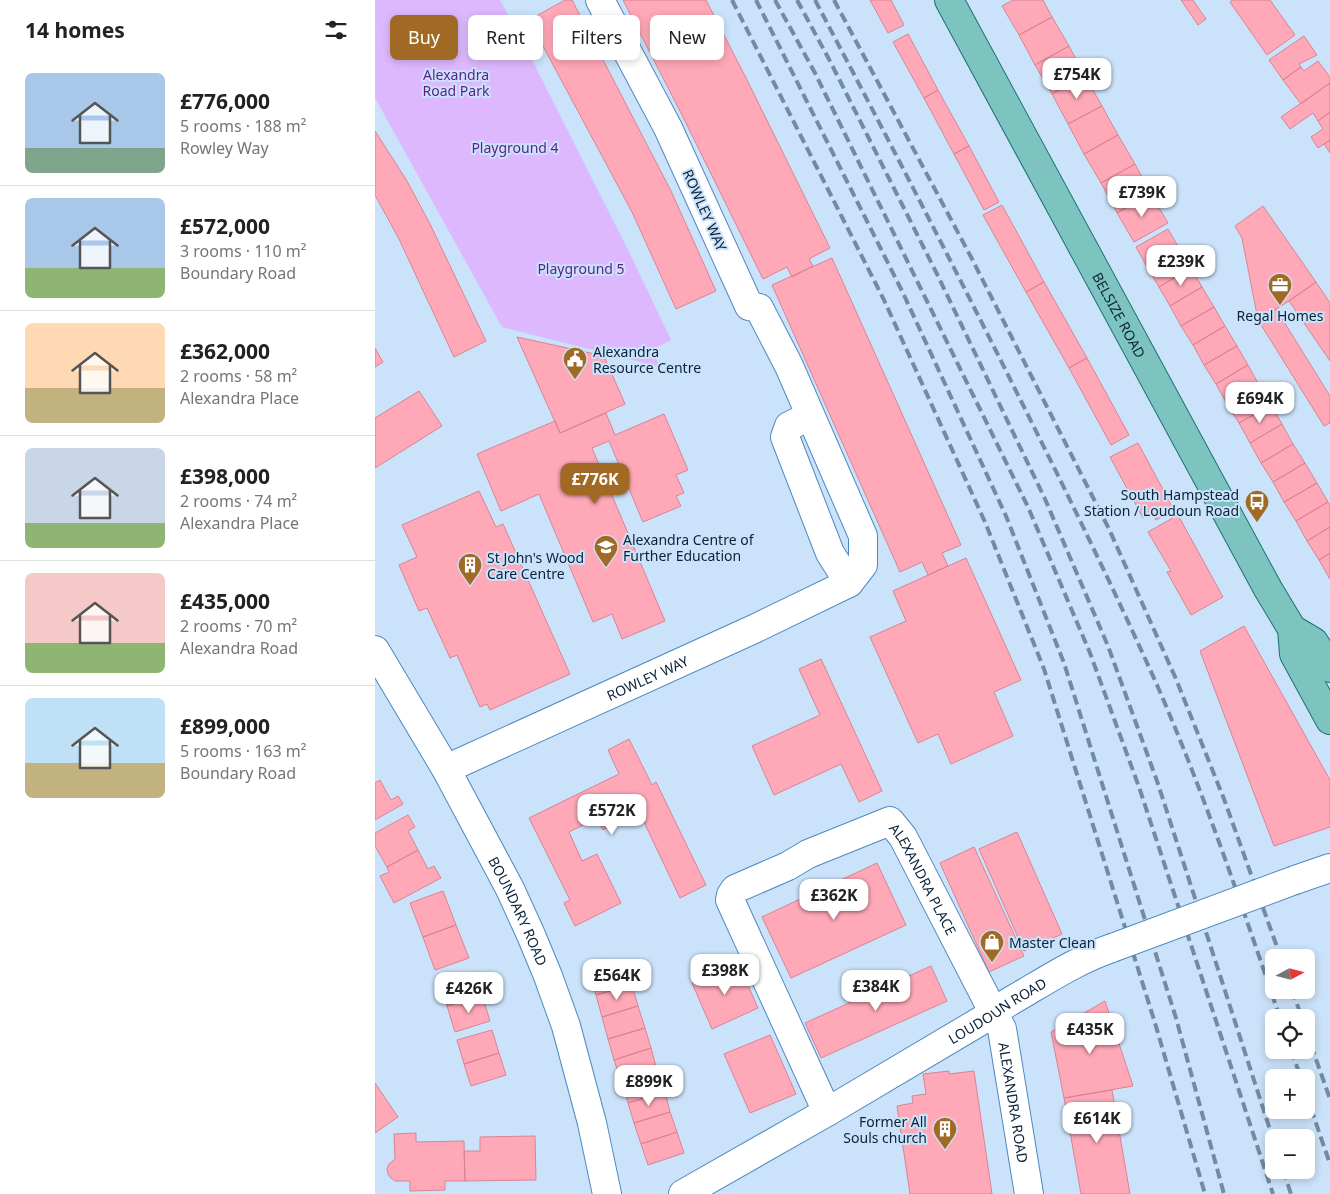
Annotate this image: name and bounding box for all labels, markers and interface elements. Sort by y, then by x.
chip: Buy [390,15,458,60]
chip: Rent [468,15,543,60]
chip: Filters [553,15,640,60]
chip: New [650,15,724,60]
text: 14 homes [25,16,125,44]
icon: filters [322,16,350,44]
pin: £754K [1042,58,1112,100]
text: £754K [1053,63,1101,85]
park label: Alexandra Road Park [423,65,490,100]
text: £776,000 [180,87,270,115]
icon: home [65,93,125,153]
text: 5 rooms · 188 m² [180,115,306,137]
text: Rowley Way [180,137,269,159]
park label: Playground 4 [471,138,559,157]
street label: ROWLEY WAY [678,166,732,254]
pin: £739K [1107,176,1177,218]
text: £739K [1118,181,1166,203]
text: £572,000 [180,212,270,240]
icon: home [65,218,125,278]
text: 3 rooms · 110 m² [180,240,306,262]
pin: £239K [1146,244,1216,287]
text: £239K [1157,250,1205,272]
park label: Playground 5 [537,259,625,278]
text: Boundary Road [180,262,296,284]
street label: BELSIZE ROAD [1089,269,1150,361]
office icon: Regal Homes [1267,272,1293,306]
place label: Regal Homes [1237,306,1324,325]
text: £362,000 [180,337,270,365]
place label: Alexandra Resource Centre [593,342,701,377]
icon: home [65,343,125,403]
public building icon: Alexandra Resource Centre [562,346,588,380]
text: 2 rooms · 58 m² [180,365,297,387]
pin: £694K [1225,382,1295,424]
text: Alexandra Place [180,387,299,409]
text: £694K [1236,387,1284,409]
text: £398,000 [180,462,270,490]
pin: £776K [560,462,630,505]
icon: home [65,468,125,528]
text: £776K [571,468,619,490]
place label: South Hampstead Station / Loudoun Road [1084,485,1239,520]
bus stop icon: South Hampstead Station / Loudoun Road [1244,489,1270,523]
text: 2 rooms · 74 m² [180,490,297,512]
text: Alexandra Place [180,512,299,534]
place label: Alexandra Centre of Further Education [623,530,755,565]
school or university icon: Alexandra Centre of Further Education [593,534,619,568]
place label: St John's Wood Care Centre [487,548,584,583]
building icon: St John's Wood Care Centre [457,552,483,586]
text: £435,000 [180,587,270,615]
icon: home [65,593,125,653]
text: 2 rooms · 70 m² [180,615,297,637]
text: Alexandra Road [180,637,298,659]
street label: ROWLEY WAY [603,651,691,704]
text: £899,000 [180,712,270,740]
icon: home [65,718,125,778]
text: 5 rooms · 163 m² [180,740,306,762]
text: Boundary Road [180,762,296,784]
pin: £572K [577,794,647,836]
text: £572K [588,799,636,821]
street label: ALEXANDRA PLACE [886,819,961,938]
street label: BOUNDARY ROAD [485,853,552,968]
pin: £362K [799,878,869,921]
text: £362K [810,884,858,906]
shop icon: Master Clean [979,929,1005,963]
place label: Master Clean [1009,933,1096,952]
north arrow [1265,949,1315,999]
map controls [1265,949,1315,1179]
pin: £398K [690,954,760,996]
pin: £564K [582,958,652,1001]
text: £398K [701,959,749,981]
text: £564K [593,964,641,986]
pin: £384K [841,970,911,1012]
pin: £426K [434,972,504,1014]
street label: LOUDOUN ROAD [944,973,1050,1048]
text: £384K [852,975,900,997]
text: £426K [445,977,493,999]
button: locate [1265,1009,1315,1059]
pin: £435K [1055,1012,1125,1055]
text: £435K [1066,1018,1114,1040]
street label: ALEXANDRA ROAD [995,1041,1033,1164]
pin: £899K [614,1064,684,1107]
button: + [1265,1069,1315,1119]
text: £899K [625,1070,673,1092]
pin: £614K [1062,1102,1132,1144]
text: £614K [1073,1107,1121,1129]
place label: Former All Souls church [843,1112,927,1147]
building icon: Former All Souls church [932,1116,958,1150]
button: − [1265,1129,1315,1179]

